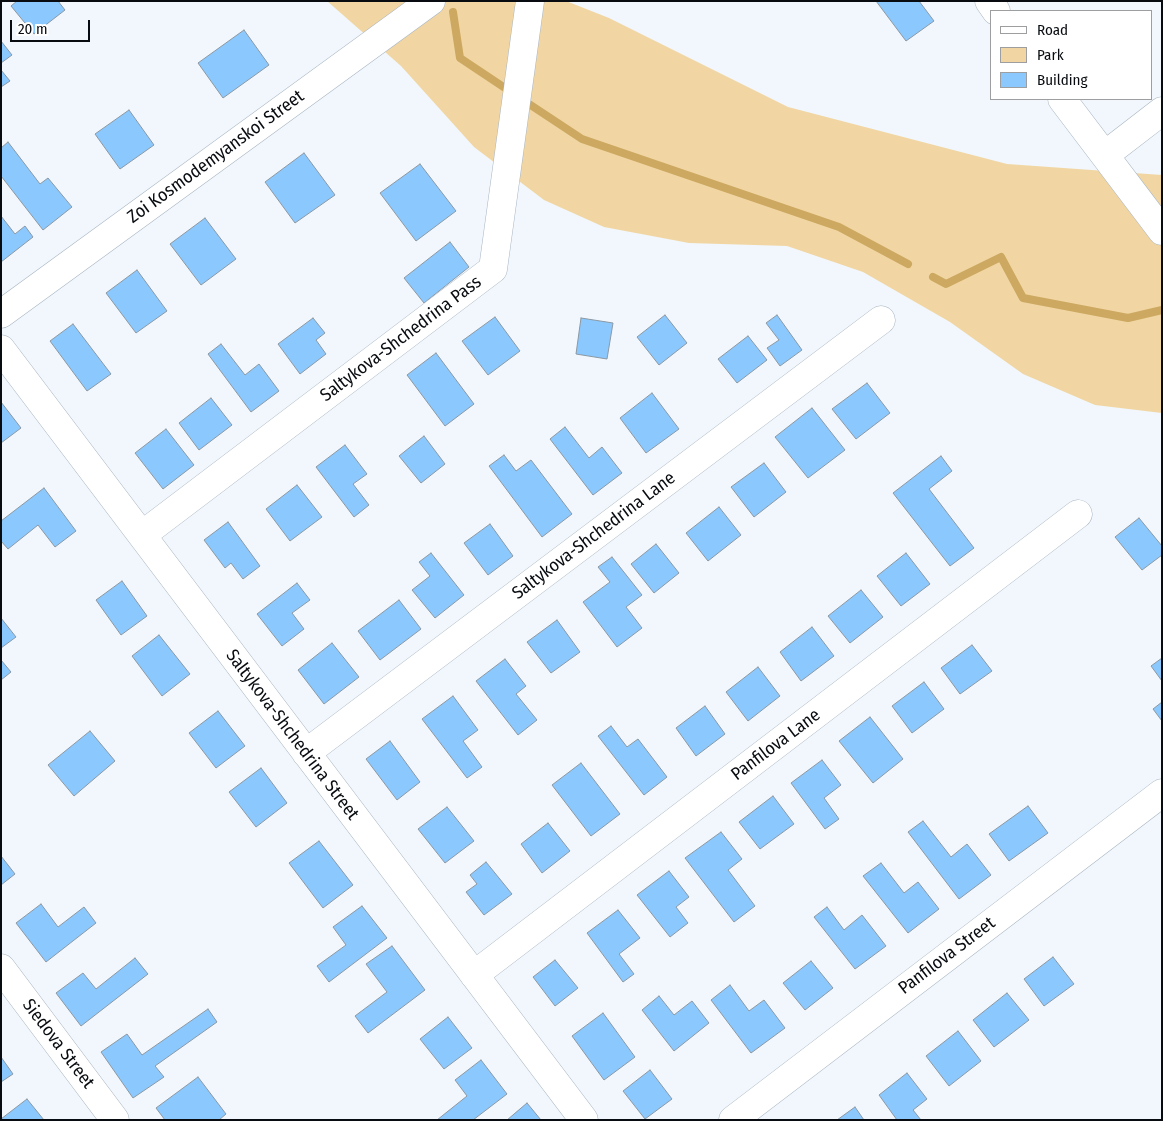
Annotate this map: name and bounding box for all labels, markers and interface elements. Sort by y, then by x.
scale bar [12,10,92,42]
legend [990,10,1153,100]
text: 20 m [18,20,48,38]
text: Road [1037,21,1068,39]
text: Park [1037,46,1064,64]
text: Building [1037,71,1088,89]
street label: Zoi Kosmodemyanskoi Street [124,86,308,228]
street label: Saltykova-Shchedrina Pass [316,271,486,407]
street label: Saltykova-Shchedrina Lane [508,468,680,604]
street label: Saltykova-Shchedrina Street [221,645,363,825]
street label: Panfilova Lane [727,704,825,786]
street label: Panfilova Street [894,913,1000,999]
street label: Siedova Street [17,995,99,1093]

